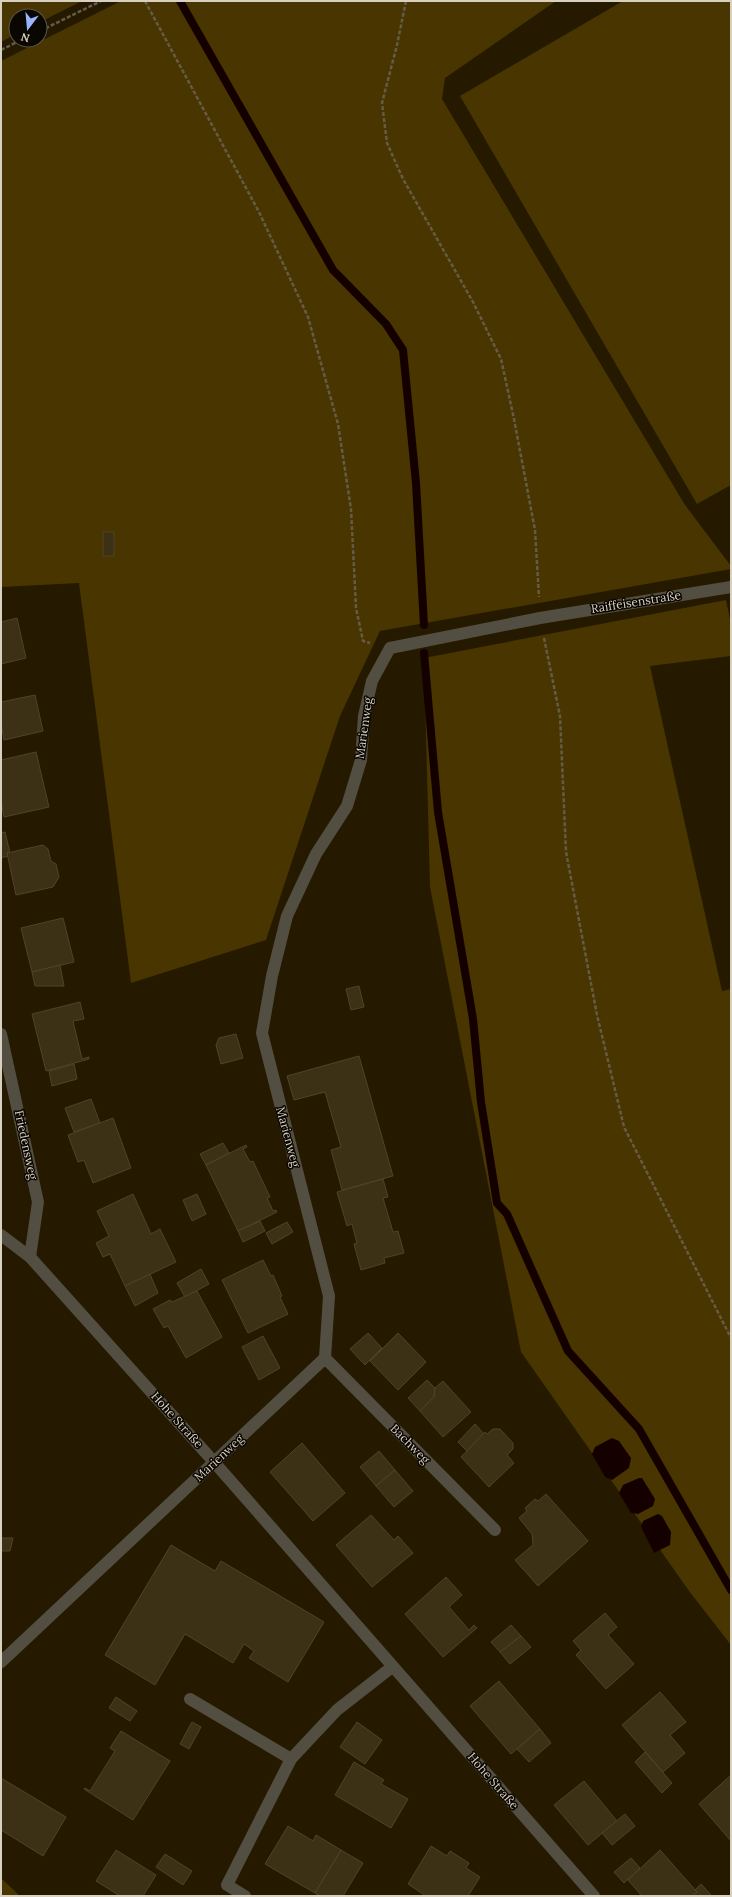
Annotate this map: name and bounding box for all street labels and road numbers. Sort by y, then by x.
street label: Raiffeisenstraße [590,587,682,616]
street label: Marienweg [352,696,375,760]
street label: Marienweg [273,1105,304,1169]
street label: Friedensweg [12,1109,41,1181]
street label: Hohe Straße [148,1389,207,1451]
street label: Bachweg [387,1421,434,1467]
street label: Marienweg [191,1431,247,1484]
street label: Hohe Straße [465,1749,522,1813]

